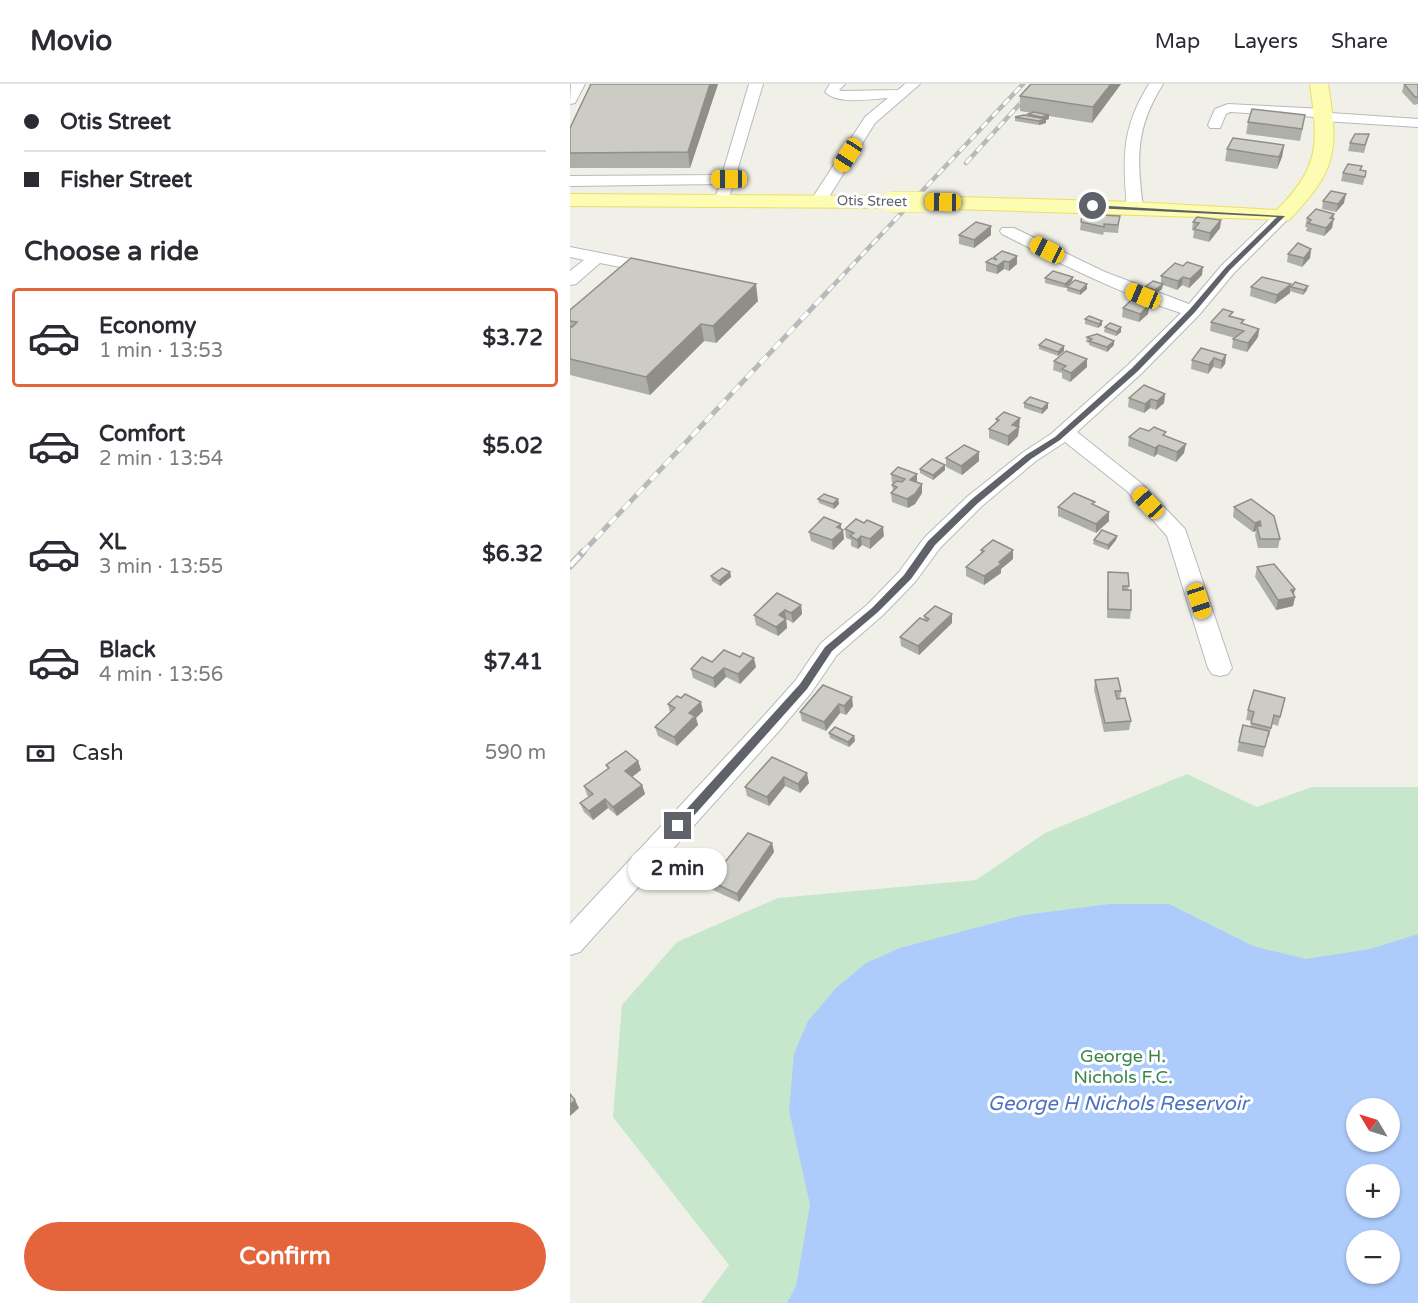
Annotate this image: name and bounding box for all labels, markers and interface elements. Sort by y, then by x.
text: Movio [30,24,112,58]
text: Map [1155,29,1200,54]
text: Layers [1233,29,1298,54]
text: Share [1331,29,1388,54]
text: Otis Street [60,109,171,135]
car [831,135,865,175]
text: Fisher Street [60,167,192,193]
car [711,170,747,188]
street label: Otis Street [837,192,908,210]
route start [1079,192,1106,219]
car [925,193,961,211]
car [1027,234,1067,266]
text: Choose a ride [24,235,199,268]
car [1123,281,1163,311]
icon: car [27,311,81,365]
text: Economy [99,313,196,339]
text: $3.72 [482,325,543,351]
text: 1 min · 13:53 [99,339,223,363]
icon: car [27,419,81,473]
text: Comfort [99,421,185,447]
text: $5.02 [482,433,543,459]
text: 2 min · 13:54 [99,447,223,471]
car [1129,484,1167,522]
icon: car [27,527,81,581]
text: XL [99,529,126,555]
text: $6.32 [482,541,543,567]
text: 3 min · 13:55 [99,555,223,579]
car [1185,581,1213,621]
icon: car [27,635,81,689]
text: Black [99,637,156,663]
text: $7.41 [484,649,543,675]
text: 4 min · 13:56 [99,663,223,687]
icon: cash [24,737,57,770]
text: Cash [72,740,124,766]
text: 590 m [485,741,546,765]
route end [664,812,691,839]
callout: 2 min [628,847,728,889]
text: 2 min [651,857,704,881]
park label: George H. Nichols F.C. [1073,1045,1173,1088]
water label: George H Nichols Reservoir [988,1092,1251,1116]
north arrow [1346,1098,1400,1152]
map controls [1346,1098,1400,1284]
button: + [1346,1164,1400,1218]
button: Confirm [24,1222,546,1291]
button: − [1346,1230,1400,1284]

